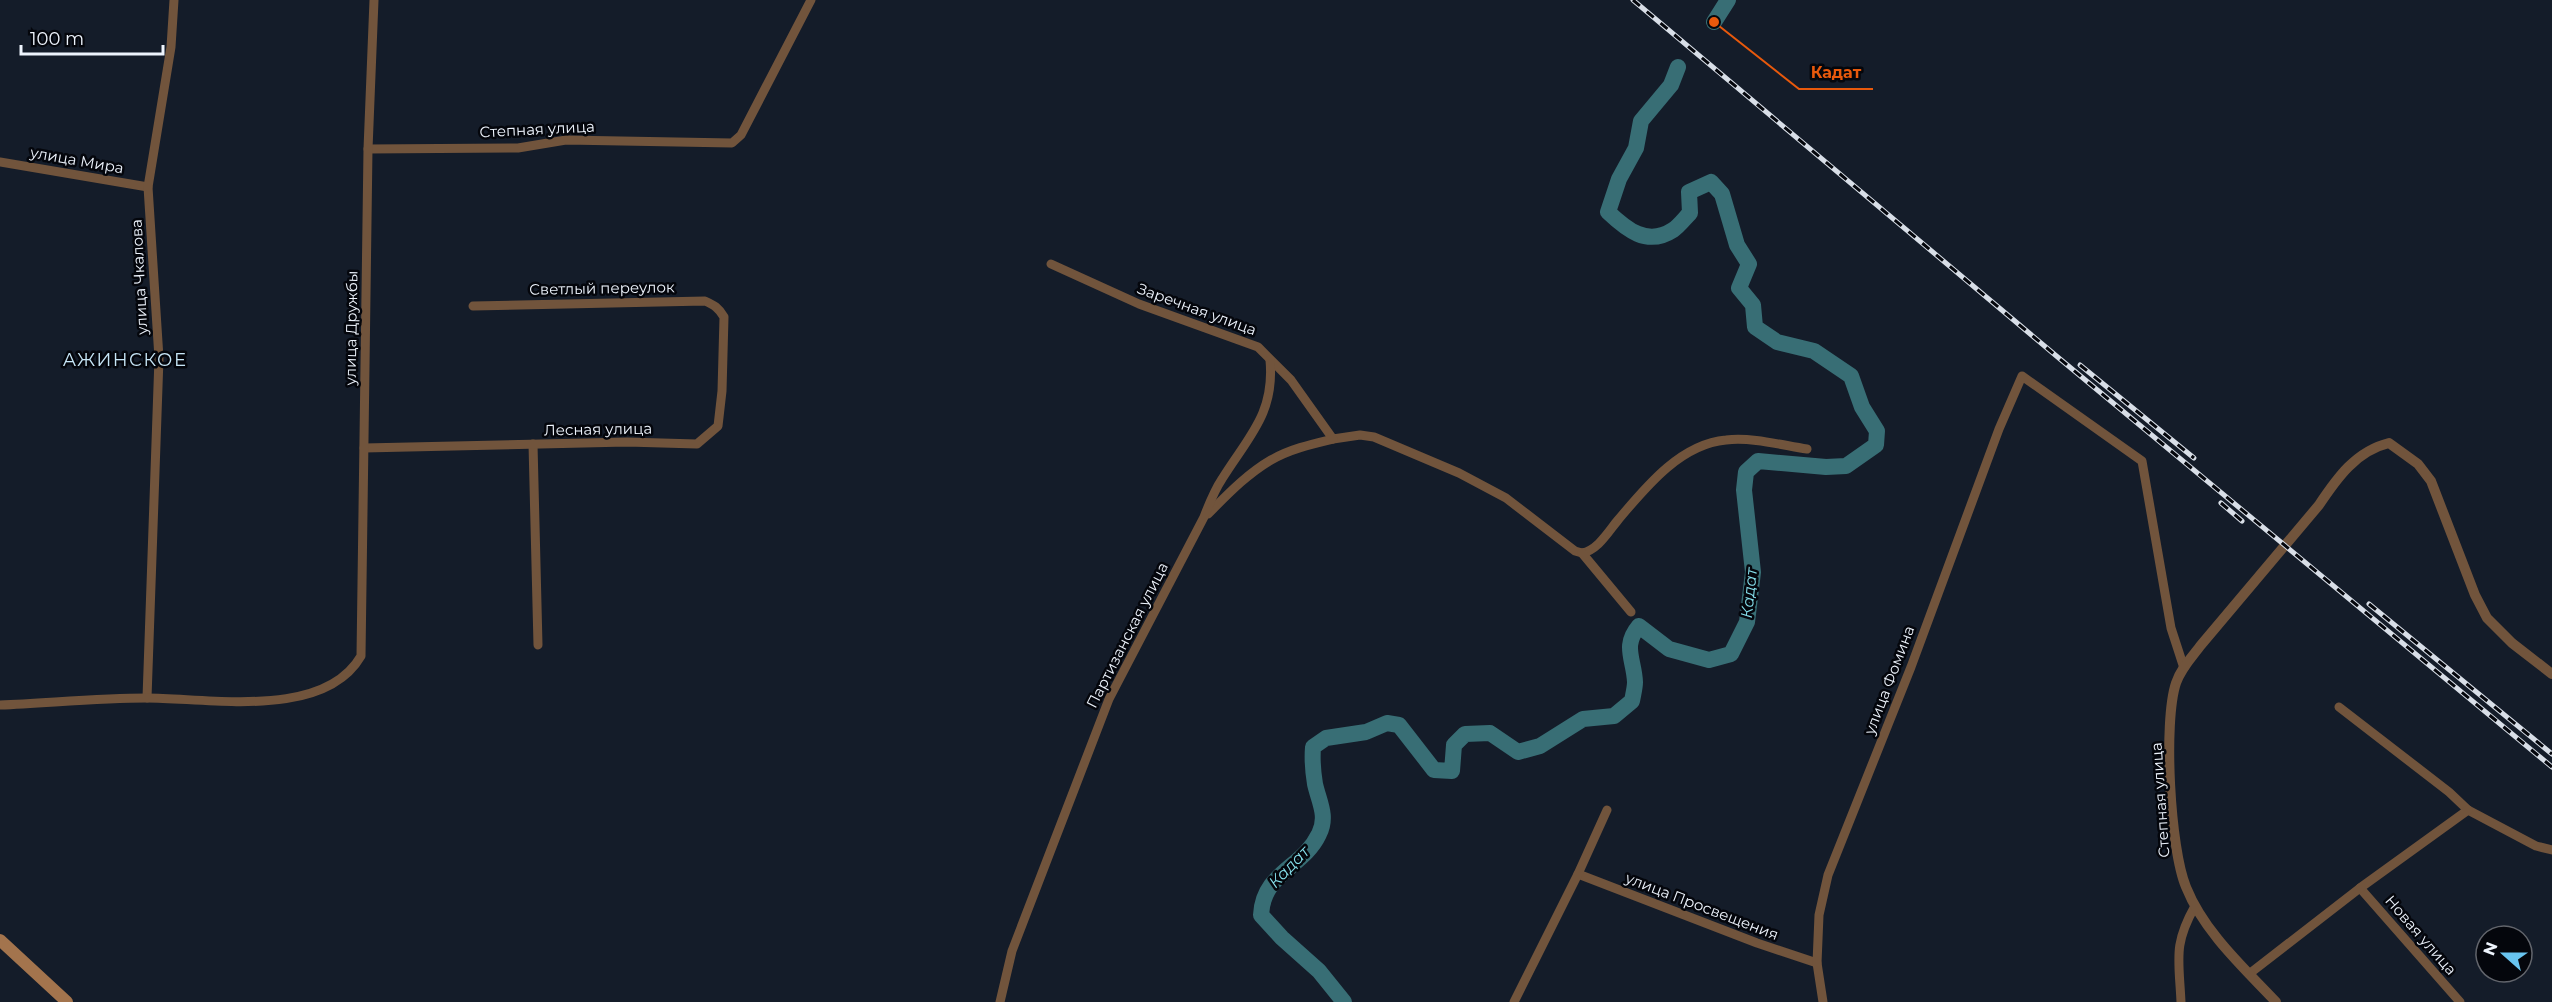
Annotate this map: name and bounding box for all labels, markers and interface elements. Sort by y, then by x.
scale bar [21,18,164,56]
text: 100 m [30,28,84,50]
callout: Кадат [1799,55,1873,89]
text: Кадат [1811,63,1862,82]
street label: Степная улица [479,116,595,142]
street label: улица Мира [28,142,125,178]
street label: улица Чкалова [126,219,152,336]
street label: улица Дружбы [340,270,362,387]
street label: Светлый переулок [529,277,675,299]
street label: Заречная улица [1135,279,1259,339]
district label: АЖИНСКОЕ [63,349,187,371]
street label: Лесная улица [544,419,652,439]
street label: Партизанская улица [1082,559,1172,711]
water label: Кадат [1737,565,1761,619]
street label: улица Фомина [1859,623,1918,738]
street label: Степная улица [2146,742,2174,858]
water label: Кадат [1265,841,1314,892]
street label: улица Просвещения [1622,868,1781,944]
street label: Новая улица [2381,891,2461,979]
north arrow [2474,924,2534,984]
text: N [2479,939,2502,958]

